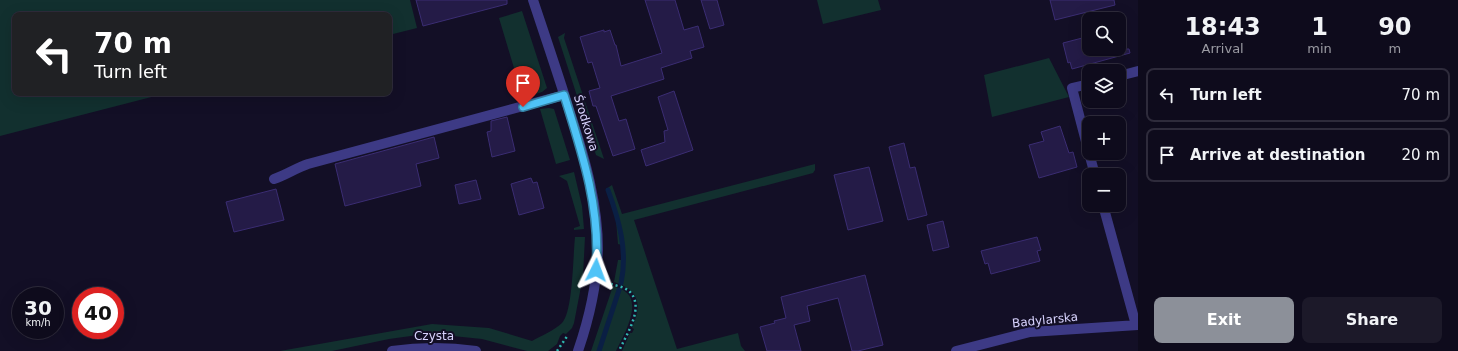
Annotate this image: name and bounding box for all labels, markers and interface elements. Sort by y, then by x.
map controls [1082,12,1126,212]
button: search [1082,12,1126,56]
text: 18:43 [1184,13,1261,41]
text: 1 [1311,13,1328,41]
text: 90 [1378,13,1412,41]
text: 70 m [94,27,172,60]
icon: left [28,28,80,80]
text: Arrival [1201,41,1244,56]
text: min [1307,41,1332,56]
text: m [1389,41,1401,56]
text: Turn left [94,61,167,82]
button: layers [1082,64,1126,108]
pin [506,66,540,107]
icon: arrive [512,72,534,94]
icon: left [1156,84,1178,106]
text: Turn left [1190,86,1262,104]
text: 70 m [1402,86,1440,104]
street label: Środkowa [571,93,602,153]
button: + [1082,116,1126,160]
icon: arrive [1156,144,1178,166]
text: Arrive at destination [1190,146,1365,164]
text: 20 m [1402,146,1440,164]
button: − [1082,168,1126,212]
position arrow [575,249,617,291]
speed limit sign: 40 [72,287,124,339]
text: 30 [24,296,52,320]
button: Exit [1154,297,1294,343]
button: Share [1302,297,1442,343]
street label: Badylarska [1011,310,1079,330]
text: km/h [25,317,51,328]
street label: Czysta [414,329,454,343]

